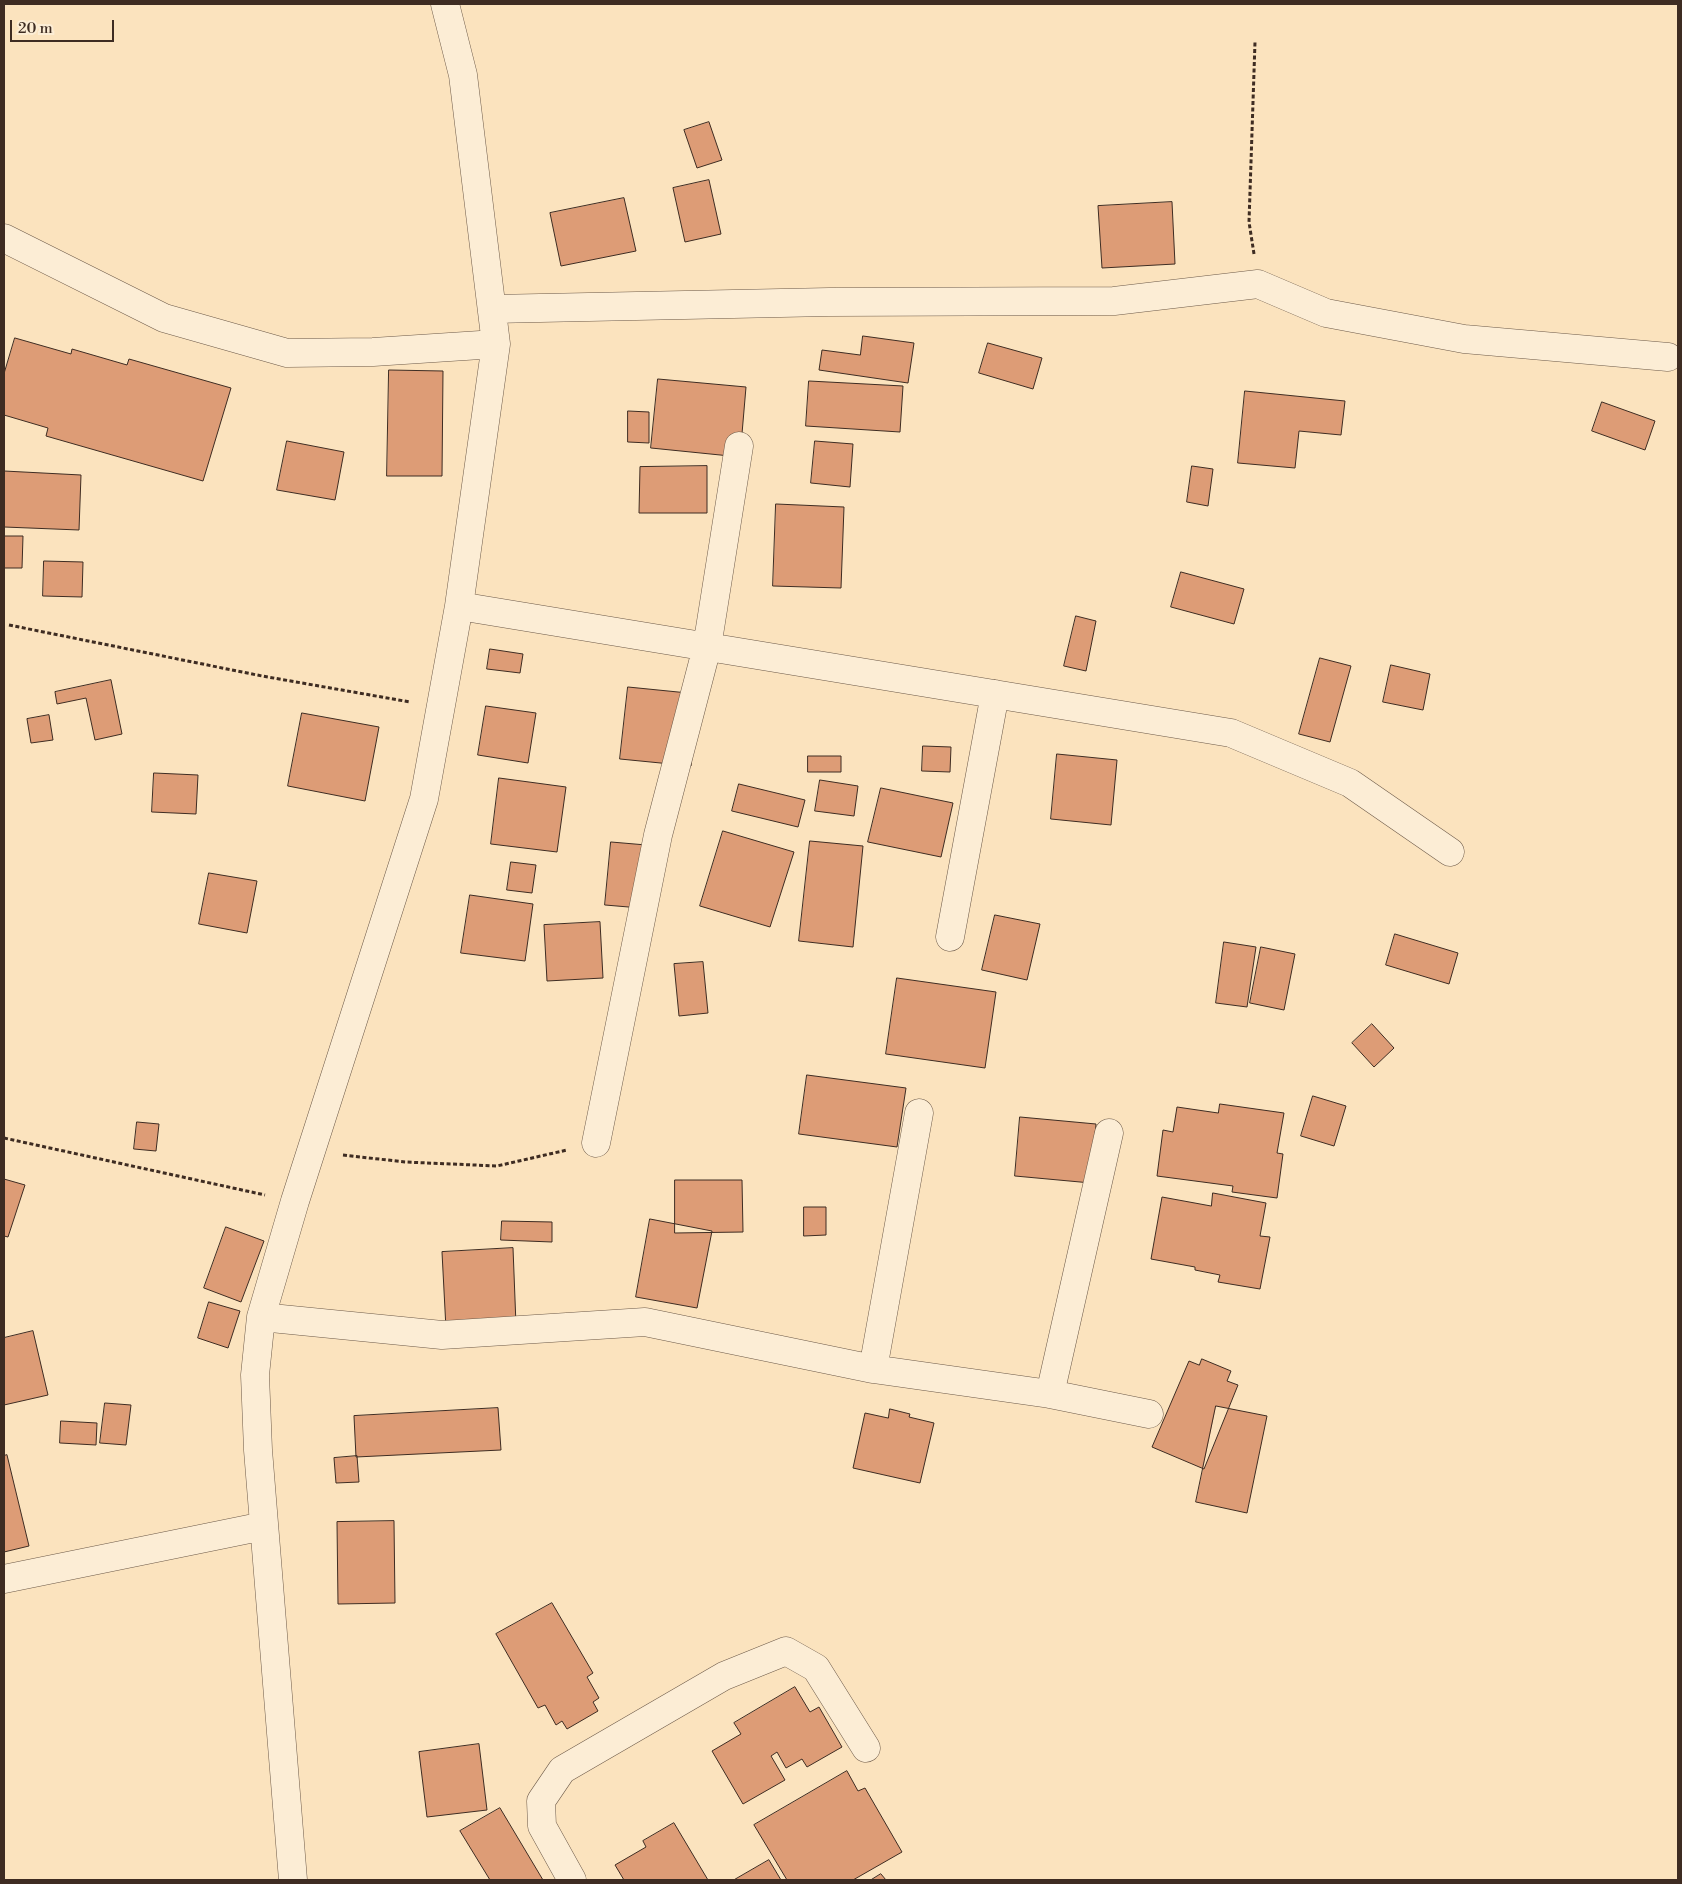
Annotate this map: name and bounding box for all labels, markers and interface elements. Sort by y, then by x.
scale bar [12,10,116,42]
text: 20 m [18,19,53,38]

